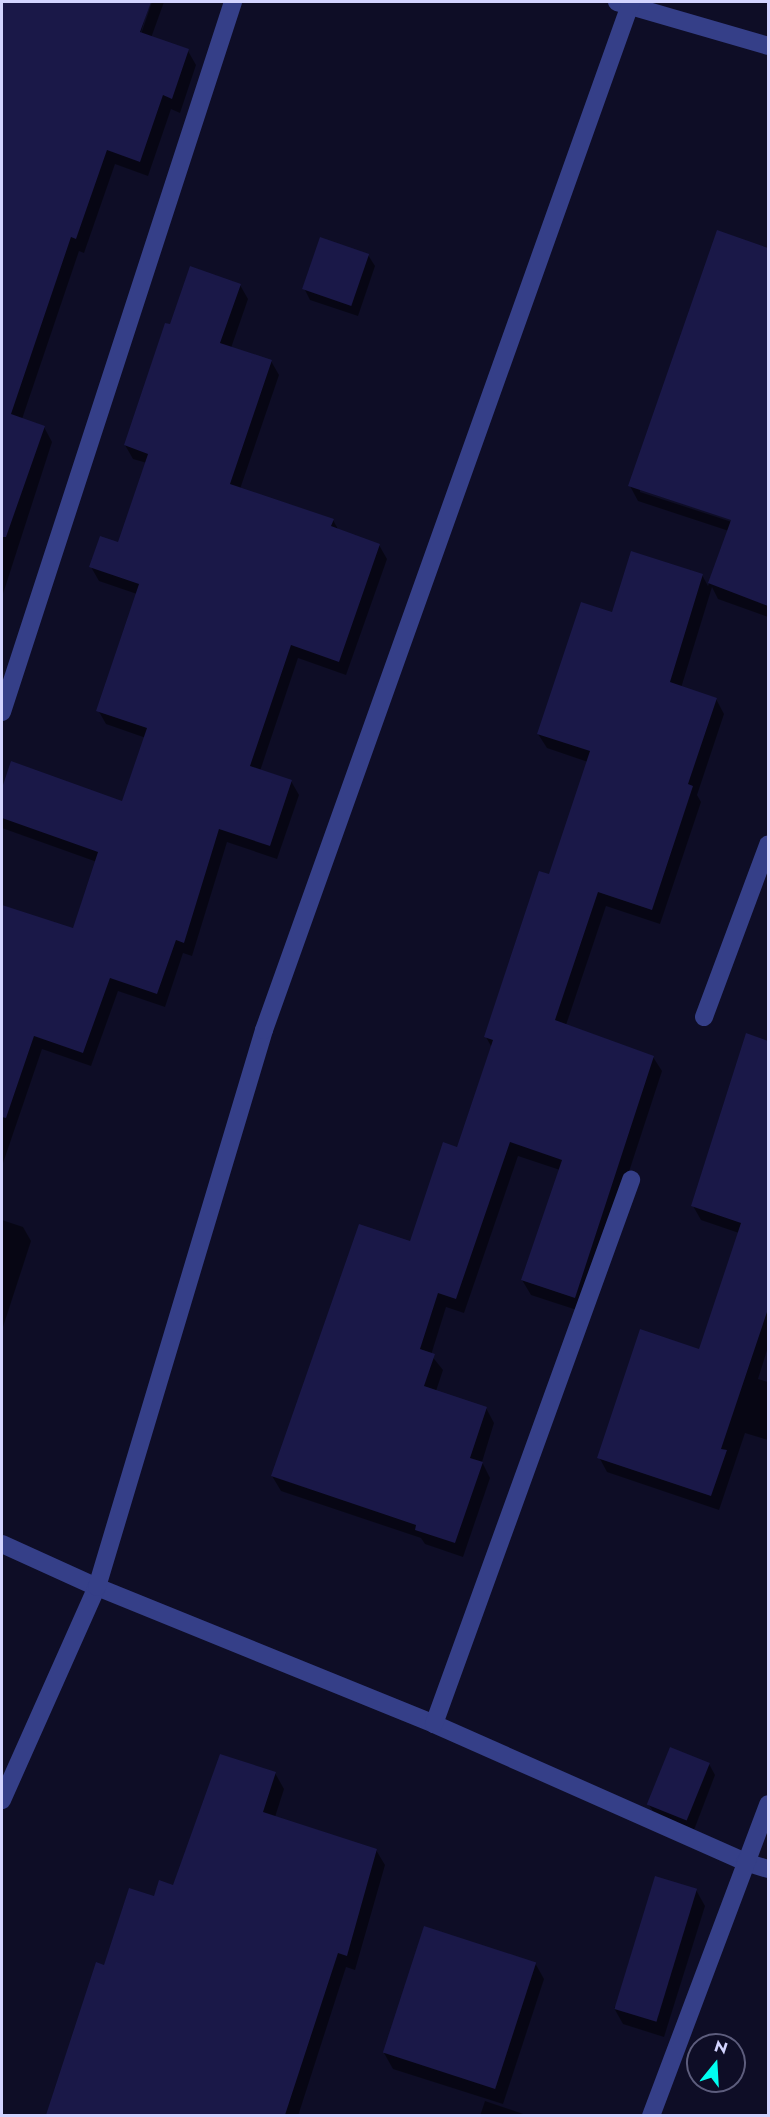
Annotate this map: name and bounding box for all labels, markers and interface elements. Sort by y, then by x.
north arrow [686,2033,746,2093]
text: N [711,2034,731,2060]

